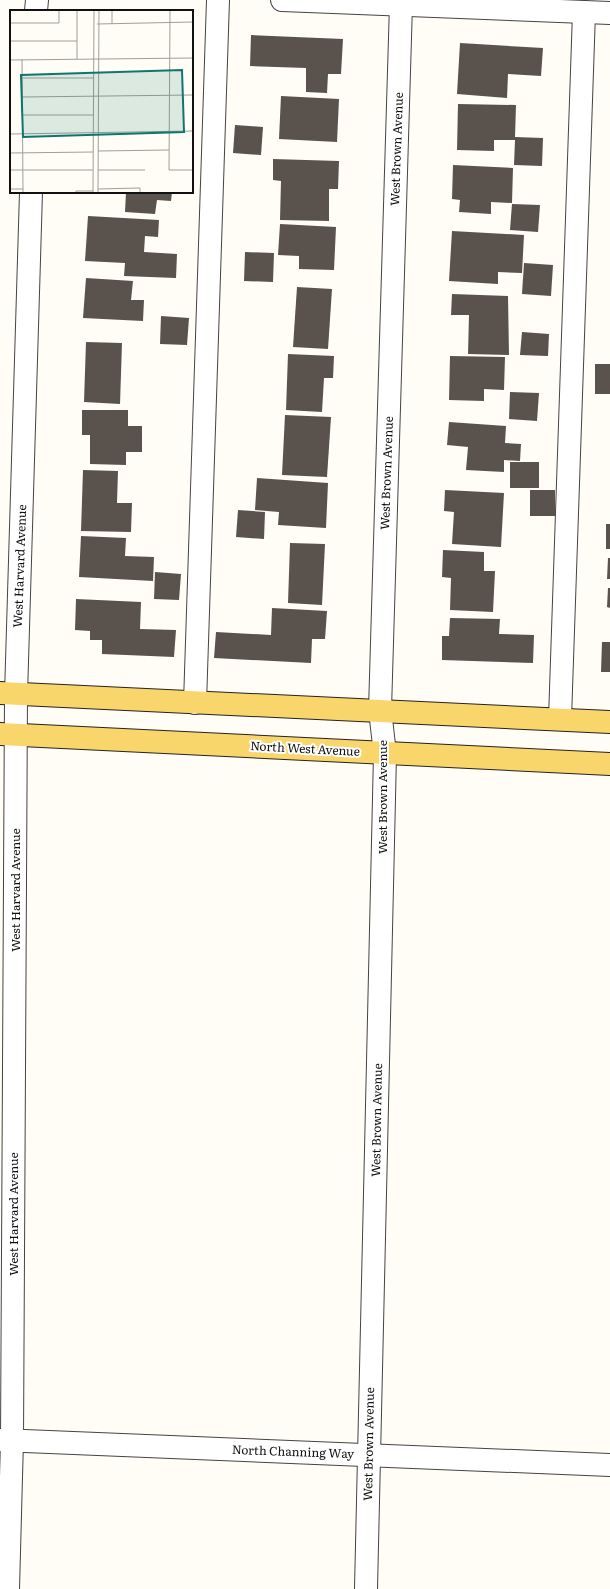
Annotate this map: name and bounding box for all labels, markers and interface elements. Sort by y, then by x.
inset map [10,10,193,193]
street label: West Brown Avenue [385,92,407,206]
street label: West Brown Avenue [375,416,397,530]
street label: West Harvard Avenue [8,504,30,628]
street label: North West Avenue [250,736,360,760]
street label: West Brown Avenue [373,740,391,854]
street label: West Harvard Avenue [6,828,24,952]
street label: West Brown Avenue [366,1063,386,1177]
street label: West Harvard Avenue [4,1152,22,1276]
street label: West Brown Avenue [358,1387,378,1501]
street label: North Channing Way [232,1440,354,1462]

